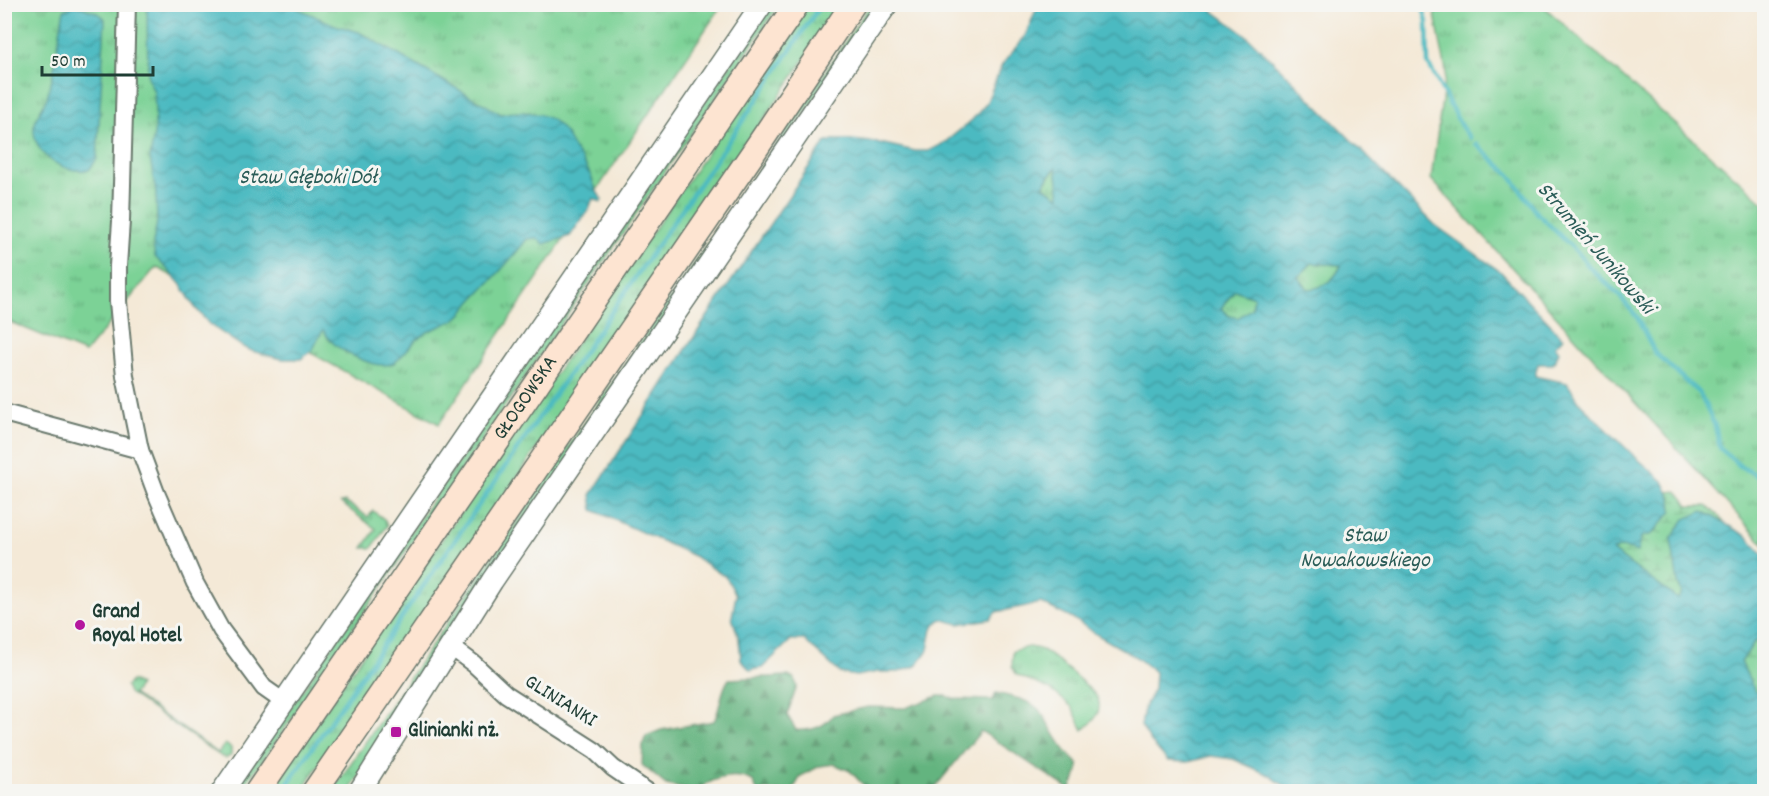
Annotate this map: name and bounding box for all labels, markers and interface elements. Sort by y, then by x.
scale bar [42,39,153,77]
text: 50 m [51,50,86,75]
water label: Staw Głęboki Dół [239,163,379,194]
water label: Strumień Junikowski [1529,176,1663,324]
street label: GŁOGOWSKA [487,350,566,447]
water label: Staw Nowakowskiego [1300,521,1431,577]
place label: Grand Royal Hotel [92,598,183,652]
marker: Grand Royal Hotel [73,618,87,632]
street label: GLINIANKI [518,668,603,736]
place label: Glinianki nż. [408,717,499,747]
marker: Glinianki nż. [389,725,403,739]

